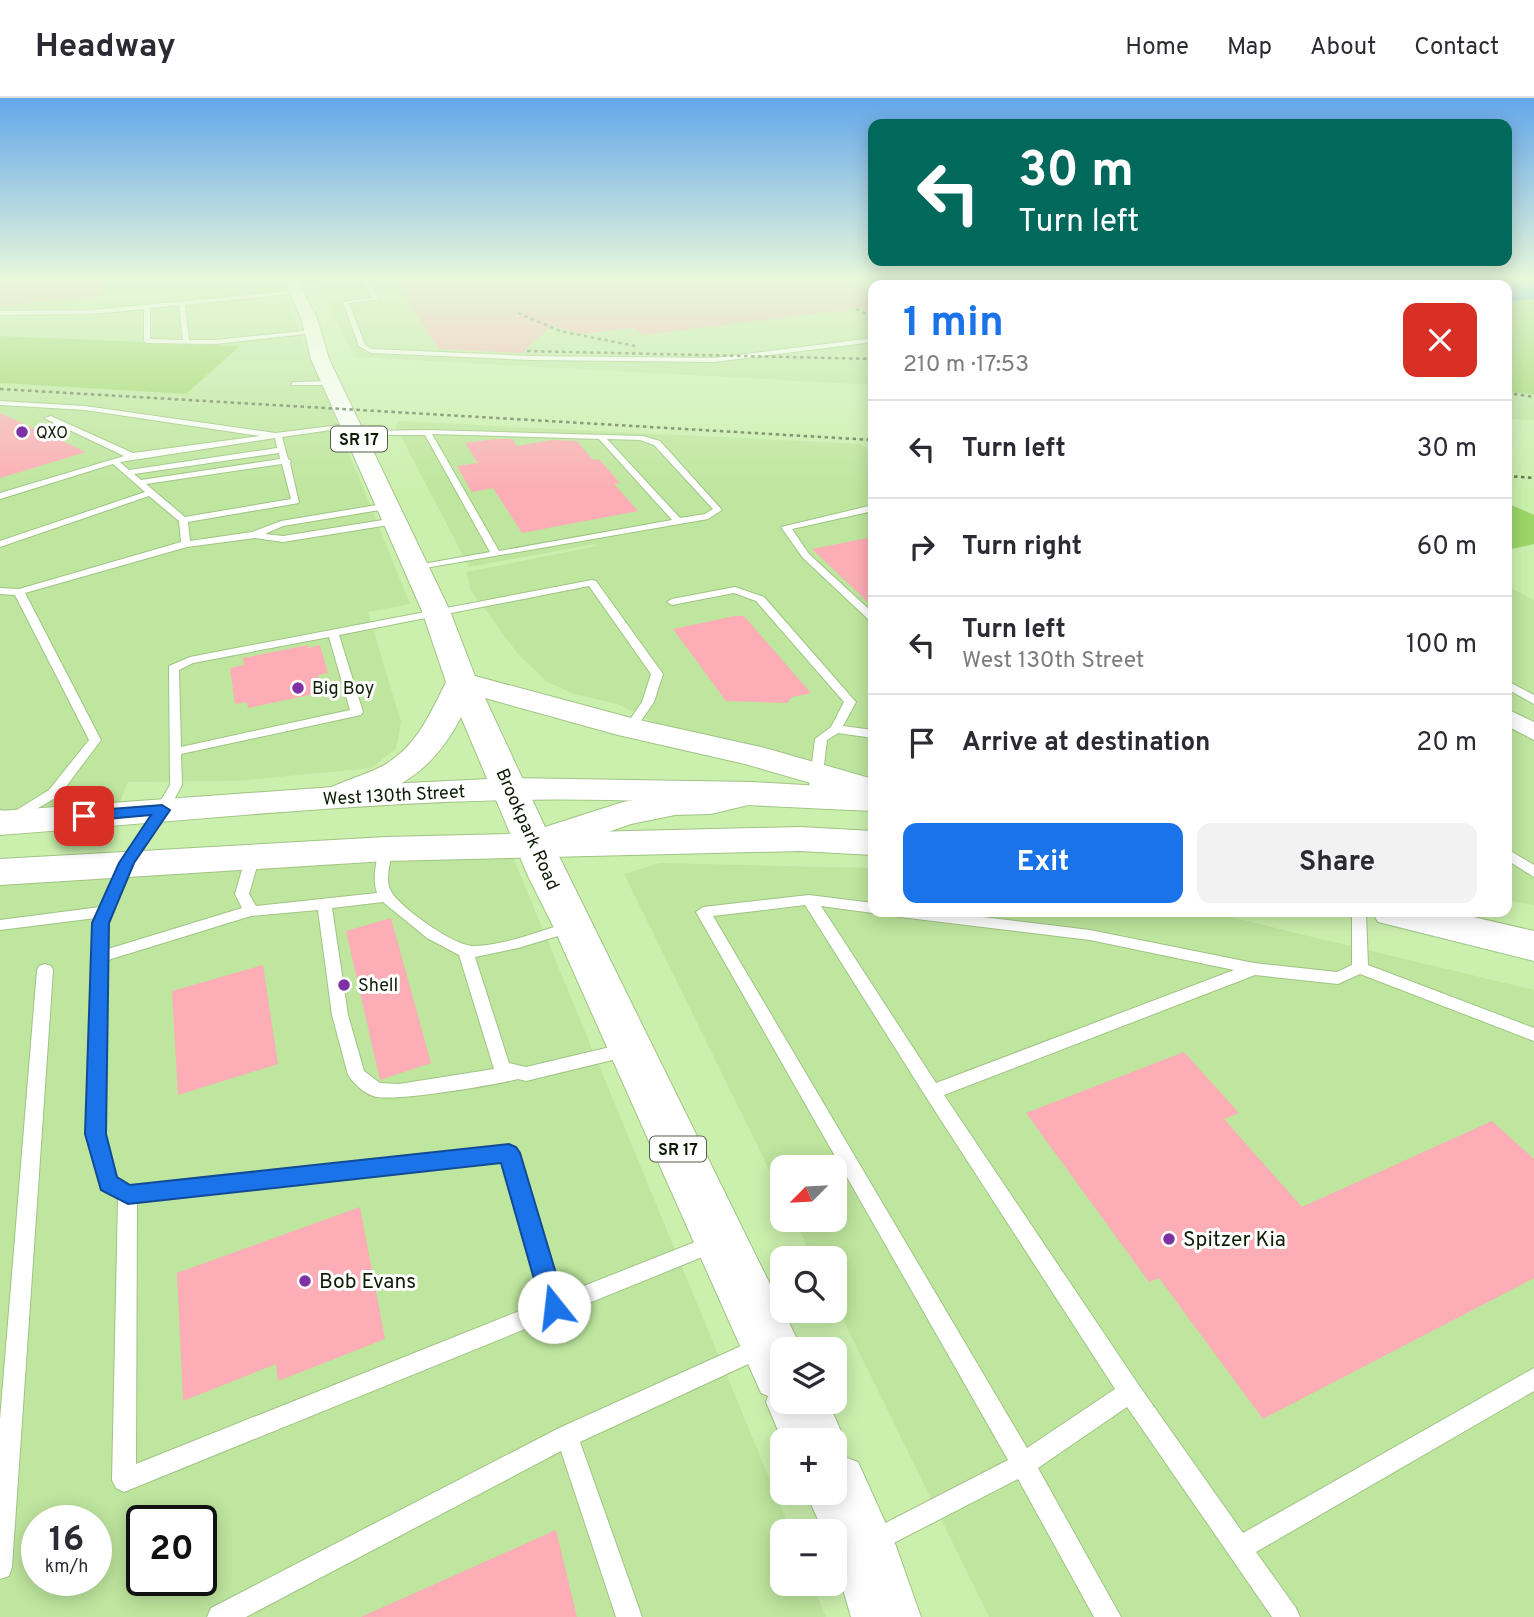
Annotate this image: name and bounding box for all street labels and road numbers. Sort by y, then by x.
road number: SR 17 [331,426,387,452]
street label: Brookpark Road [489,765,564,894]
street label: West 130th Street [322,781,466,812]
road number: SR 17 [650,1136,706,1162]

